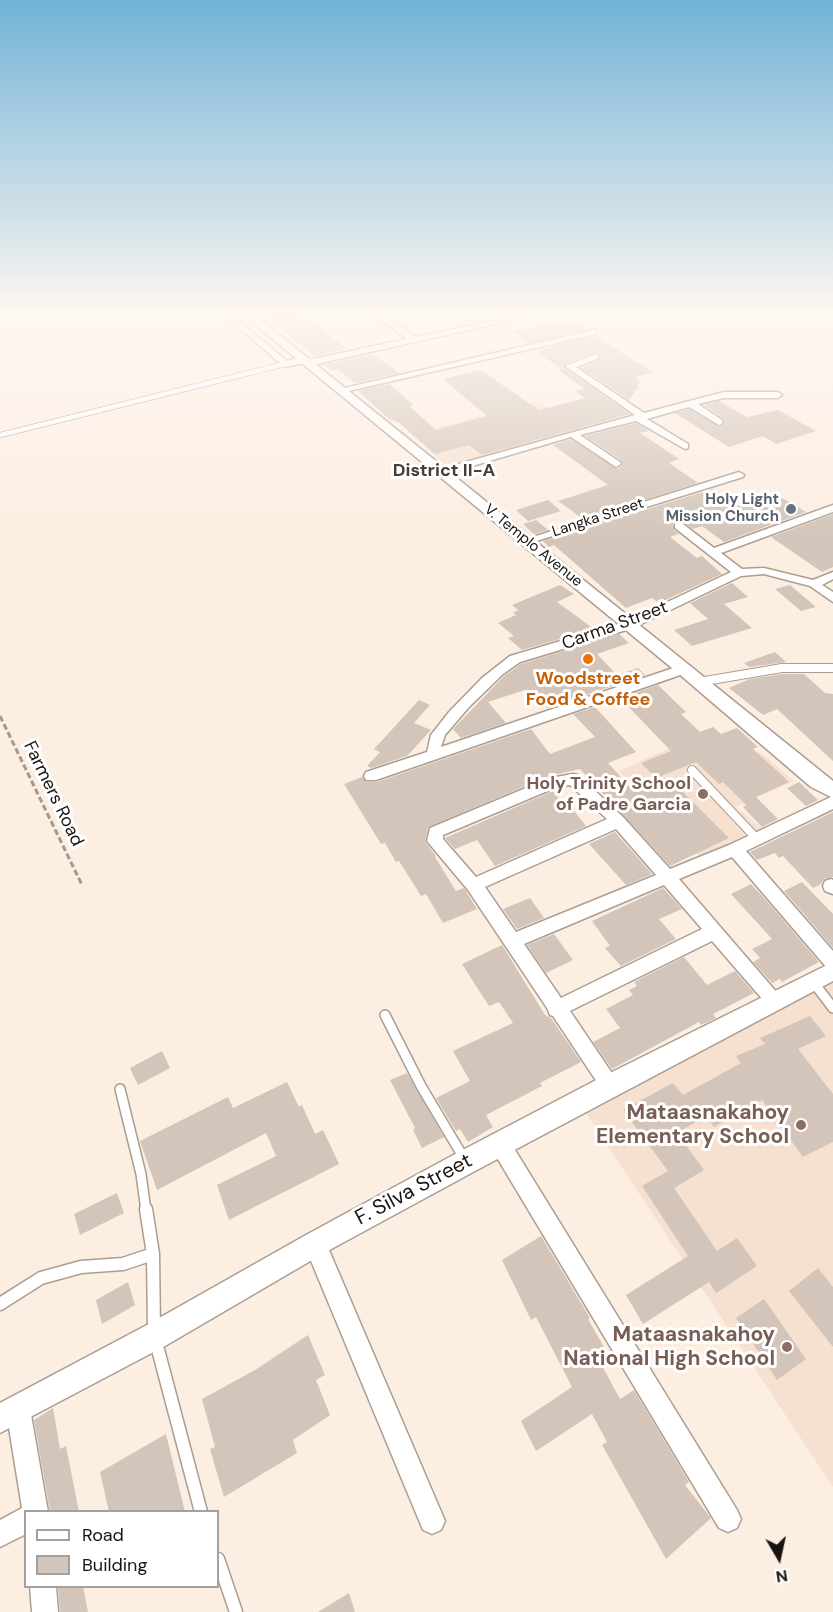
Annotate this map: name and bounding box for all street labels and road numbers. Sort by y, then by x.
street label: Langka Street [550,495,646,541]
street label: V. Templo Avenue [480,501,586,591]
street label: Carma Street [559,597,671,655]
street label: Farmers Road [18,738,88,850]
street label: F. Silva Street [351,1149,477,1231]

